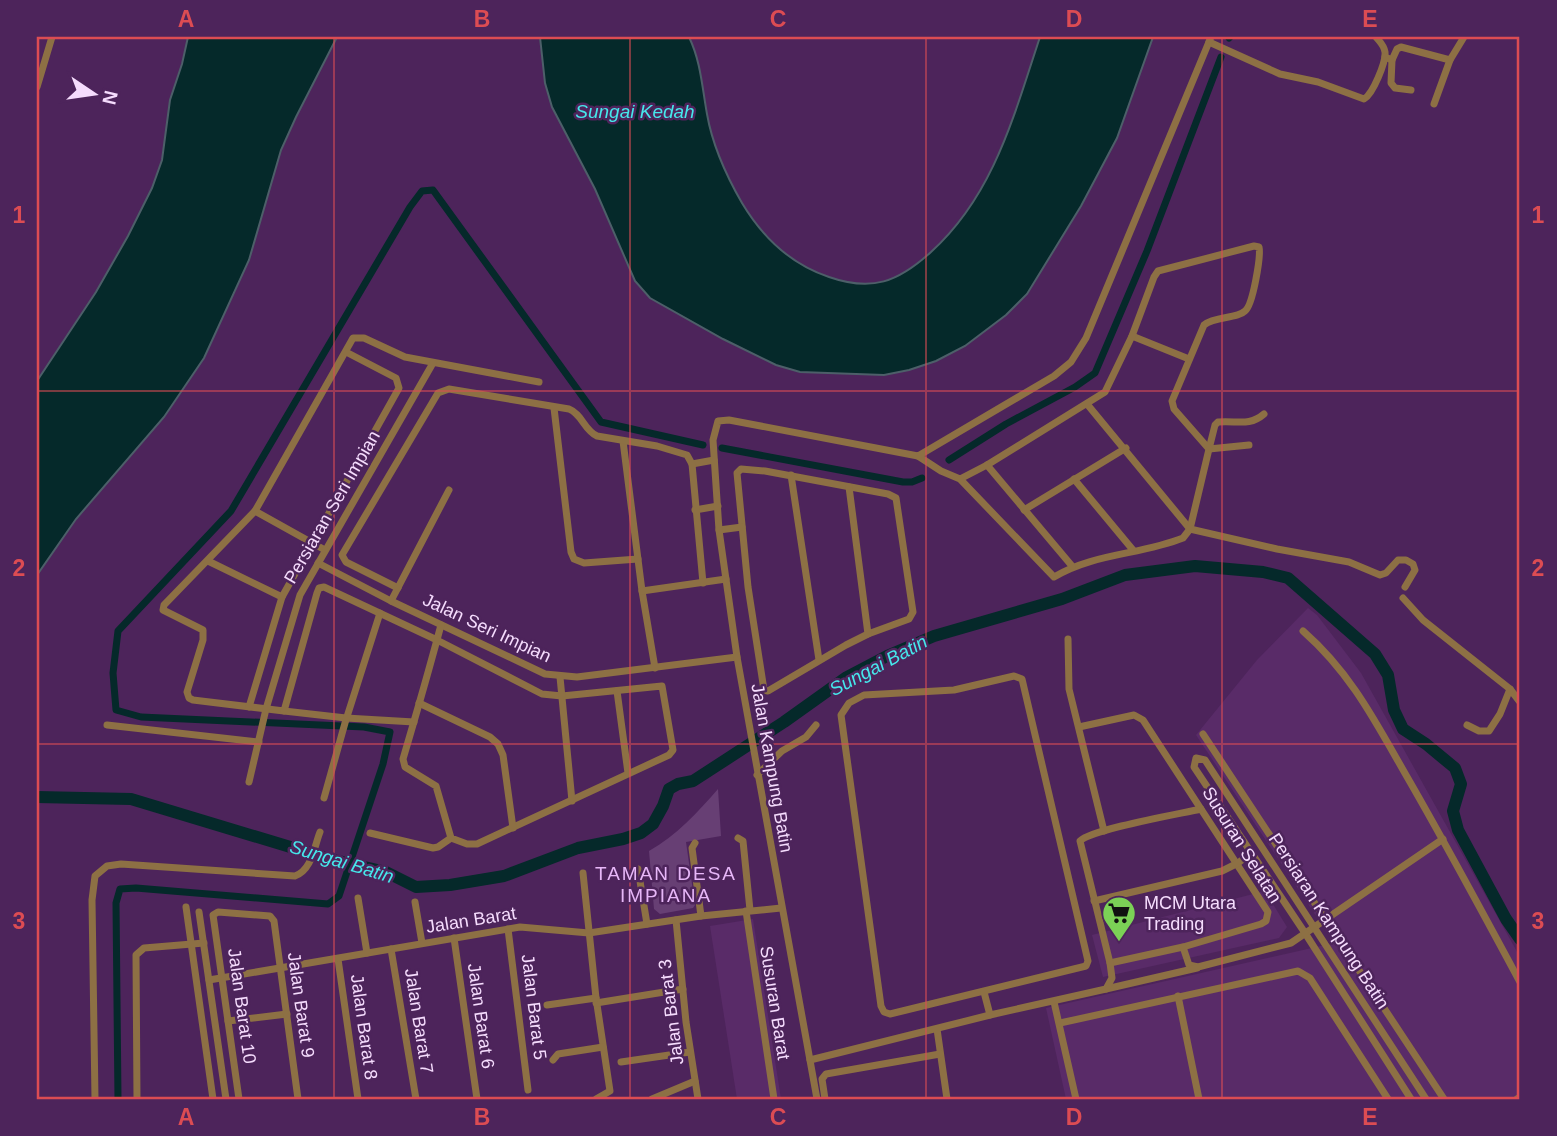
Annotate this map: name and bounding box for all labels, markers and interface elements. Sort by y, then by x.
text: A [178,6,194,32]
text: B [474,6,490,32]
text: C [770,6,786,32]
text: D [1066,6,1082,32]
text: E [1362,6,1378,32]
north arrow [60,60,130,130]
text: N [98,89,122,107]
water label: Sungai Kedah [575,101,695,122]
text: 1 [13,202,26,228]
text: 1 [1532,202,1545,228]
street label: Persiaran Seri Impian [280,427,384,587]
text: 2 [13,555,25,581]
text: 2 [1532,555,1544,581]
street label: Jalan Seri Impian [420,590,554,666]
water label: Sungai Batin [826,631,931,700]
street label: Jalan Kampung Batin [747,682,797,854]
street label: Susuran Selatan [1198,783,1286,907]
street label: Persiaran Kampung Batin [1265,830,1393,1012]
water label: Sungai Batin [287,836,396,887]
district label: TAMAN DESA IMPIANA [595,863,737,906]
place label: MCM Utara Trading [1144,893,1237,934]
supermarket icon: MCM Utara Trading [1100,894,1138,943]
street label: Jalan Barat [424,903,518,937]
text: 3 [13,908,25,934]
text: 3 [1532,908,1544,934]
street label: Susuran Barat [756,945,794,1061]
street label: Jalan Barat 10 [224,947,260,1065]
street label: Jalan Barat 9 [284,951,318,1059]
street label: Jalan Barat 5 [518,953,550,1061]
street label: Jalan Barat 3 [655,958,687,1066]
street label: Jalan Barat 6 [464,962,498,1070]
street label: Jalan Barat 7 [401,967,437,1075]
street label: Jalan Barat 8 [347,973,381,1081]
text: A [178,1104,194,1130]
text: B [474,1104,490,1130]
text: C [770,1104,786,1130]
text: D [1066,1104,1082,1130]
text: E [1362,1104,1378,1130]

